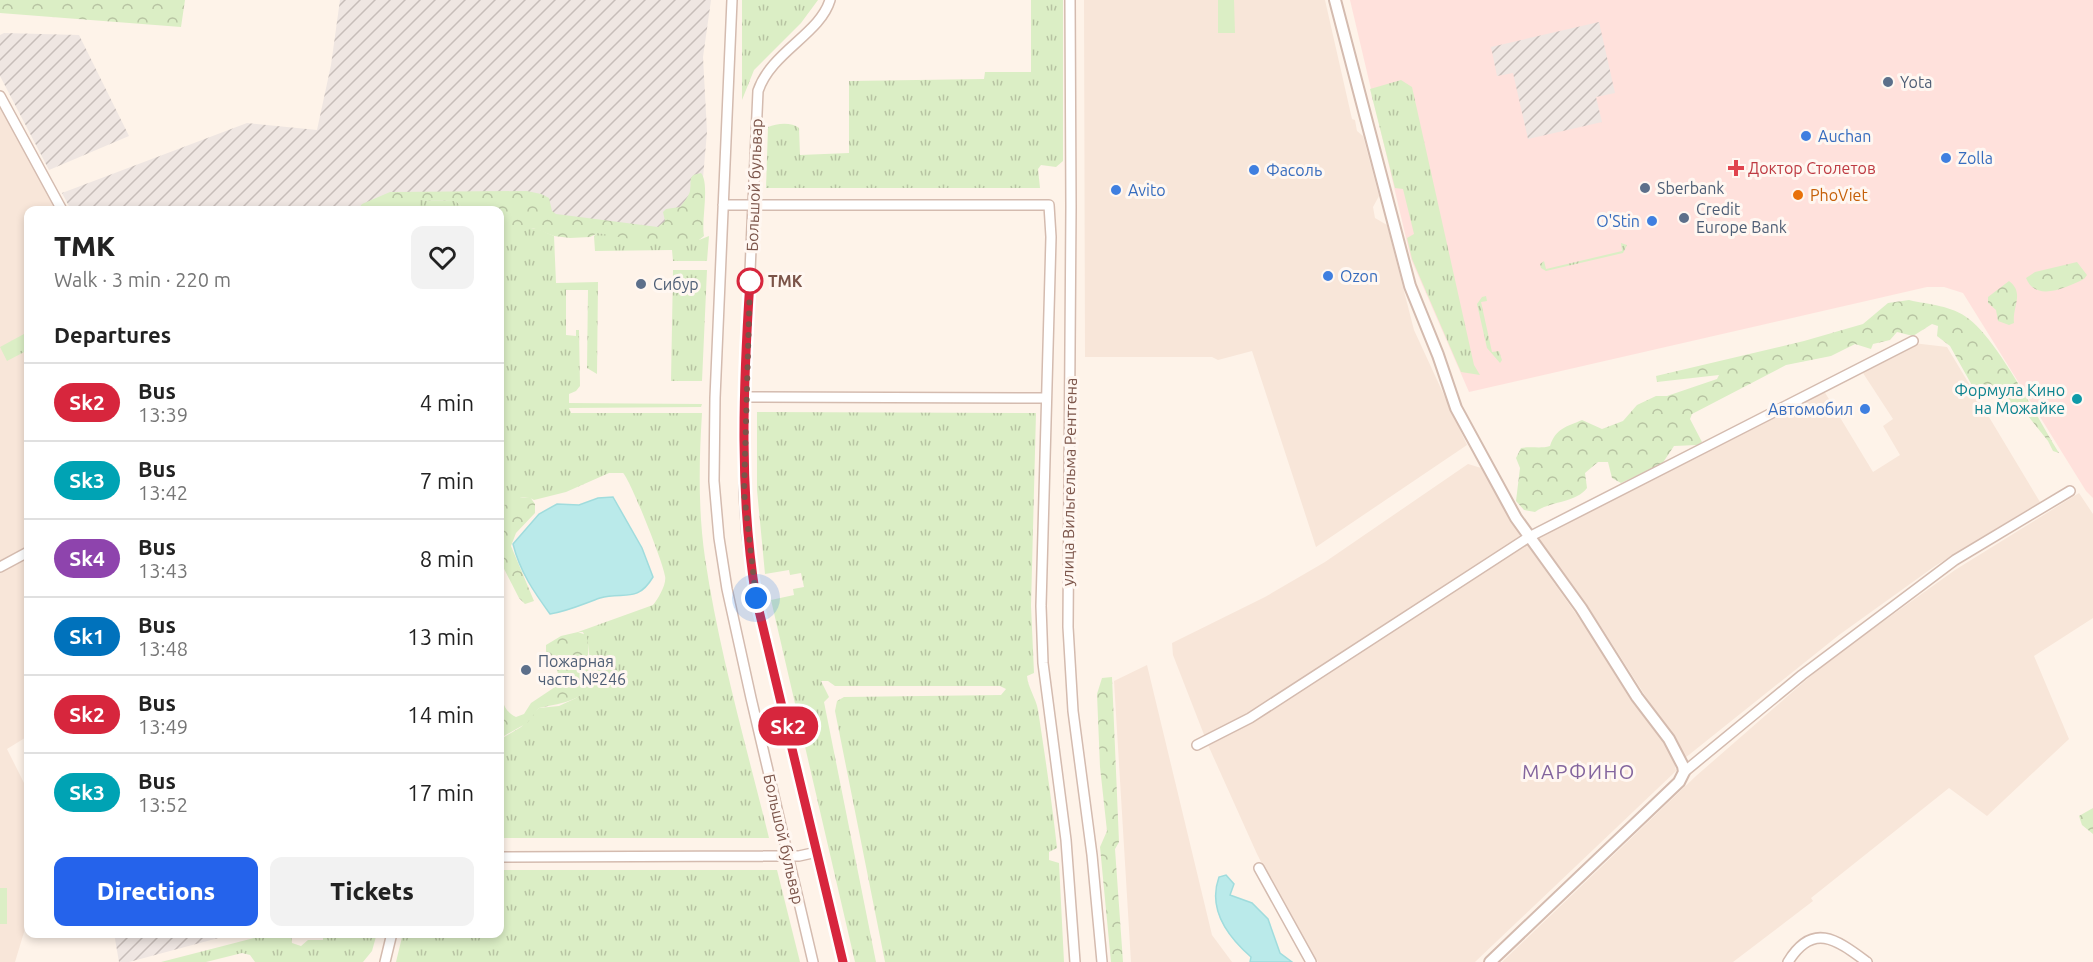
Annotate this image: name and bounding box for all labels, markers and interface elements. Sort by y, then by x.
place label: Yota [1900,73,1932,91]
marker: Yota [1881,75,1895,89]
street label: Большой бульвар [743,118,765,252]
place label: Auchan [1818,127,1871,145]
marker: Auchan [1799,129,1813,143]
place label: Zolla [1958,149,1993,167]
marker: Zolla [1939,151,1953,165]
place label: Доктор Столетов [1748,159,1876,177]
place label: Фасоль [1266,161,1322,179]
marker: Доктор Столетов [1729,161,1743,175]
marker: Фасоль [1247,163,1261,177]
place label: Sberbank [1657,179,1724,197]
place label: Avito [1128,181,1166,199]
marker: Sberbank [1638,181,1652,195]
marker: Avito [1109,183,1123,197]
place label: PhoViet [1810,186,1868,204]
marker: PhoViet [1791,188,1805,202]
place label: Credit Europe Bank [1696,200,1787,236]
marker: Credit Europe Bank [1677,211,1691,225]
place label: O'Stin [1596,212,1640,230]
marker: O'Stin [1645,214,1659,228]
button: heart [411,226,474,289]
text: ТМК [54,230,115,261]
place label: Ozon [1340,267,1378,285]
text: Walk · 3 min · 220 m [54,268,231,291]
marker: ТМК [737,268,763,294]
marker: Ozon [1321,269,1335,283]
place label: ТМК [768,272,803,290]
place label: Сибур [653,275,699,293]
marker: Сибур [634,277,648,291]
text: Departures [54,322,171,347]
text: Bus [138,378,176,403]
street label: улица Вильгельма Рентгена [1058,378,1080,586]
place label: Формула Кино на Можайке [1954,381,2065,417]
text: Sk2 [69,390,105,414]
text: 4 min [420,390,474,415]
marker: Формула Кино на Можайке [2070,392,2084,406]
place label: Автомобил [1768,400,1853,418]
marker: Автомобил [1858,402,1872,416]
text: 13:39 [138,403,188,426]
text: Bus [138,456,176,481]
text: Sk3 [69,468,105,492]
text: 7 min [420,468,474,493]
text: 13:42 [138,481,188,504]
text: Bus [138,534,176,559]
text: Sk4 [69,546,105,570]
text: 8 min [420,546,474,571]
text: 13:43 [138,559,188,582]
your location [741,583,771,613]
text: Bus [138,612,176,637]
text: Sk1 [69,624,105,648]
text: 13 min [407,624,474,649]
text: 13:48 [138,637,188,660]
place label: Пожарная часть №246 [538,652,626,688]
marker: Пожарная часть №246 [519,663,533,677]
text: Bus [138,690,176,715]
text: Sk2 [69,702,105,726]
text: 14 min [407,702,474,727]
line badge: Sk2 [754,706,822,746]
text: Sk2 [770,714,806,738]
text: 13:49 [138,715,188,738]
district label: МАРФИНО [1522,760,1636,783]
text: Bus [138,768,176,793]
street label: Большой бульвар [760,772,808,906]
text: Sk3 [69,780,105,804]
text: 17 min [407,780,474,805]
text: 13:52 [138,793,188,816]
button: Directions [54,857,258,926]
button: Tickets [270,857,474,926]

